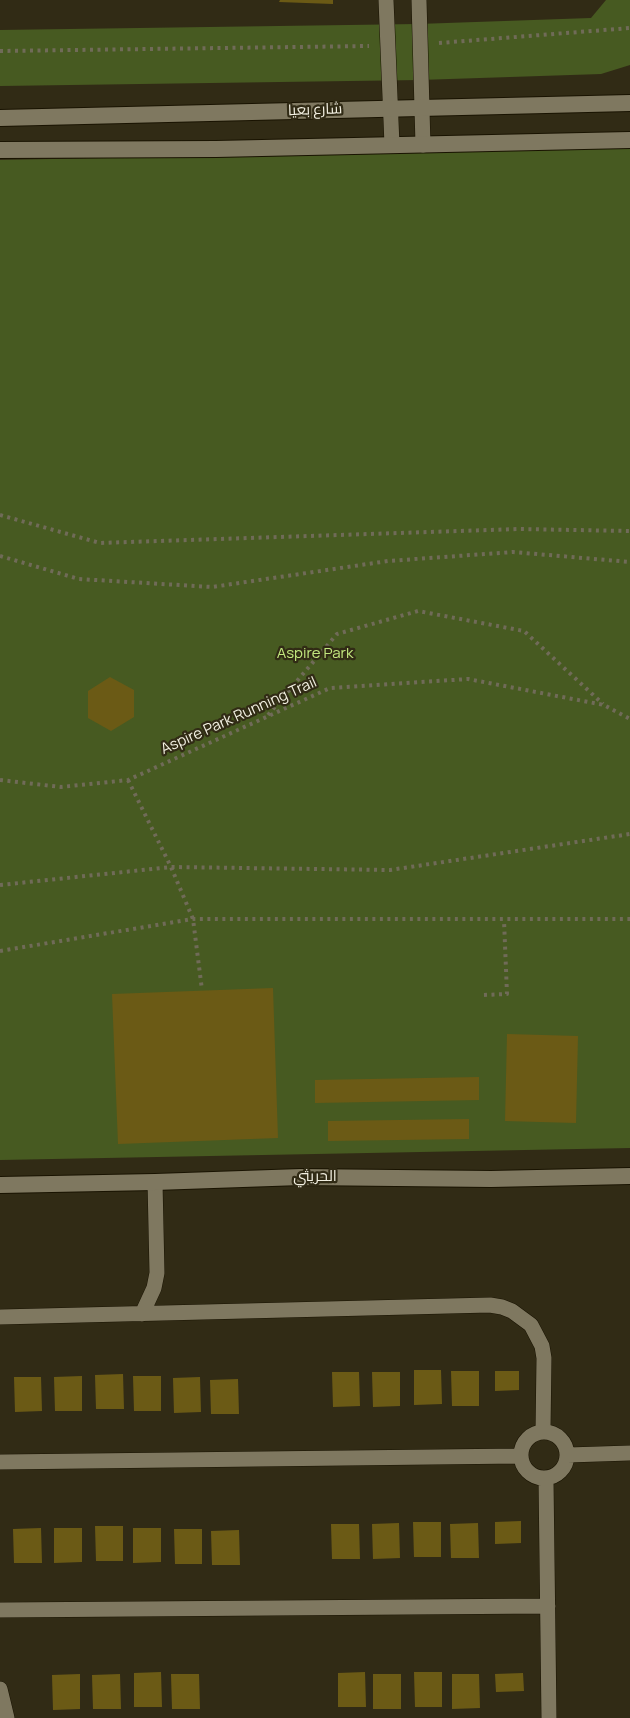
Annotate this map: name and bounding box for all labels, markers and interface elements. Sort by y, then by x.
street label: شارع بعيا [287,100,343,120]
park label: Aspire Park [277,645,353,663]
street label: Aspire Park Running Trail [158,673,320,759]
street label: الحريثي [293,1168,337,1186]

